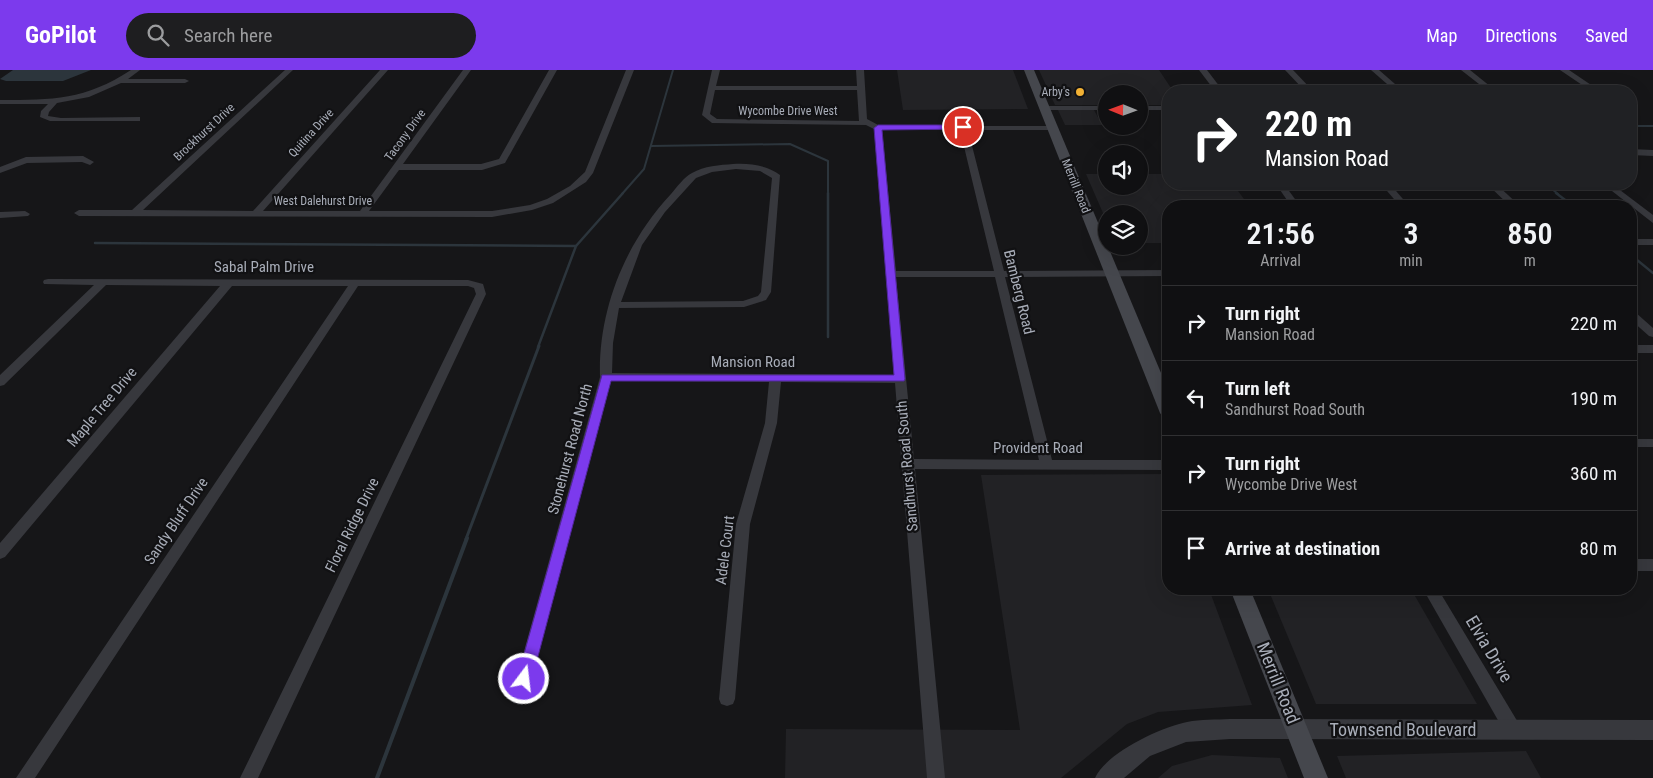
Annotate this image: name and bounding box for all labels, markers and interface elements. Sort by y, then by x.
search box [126,13,476,58]
text: GoPilot [25,21,96,49]
icon: search [144,21,172,49]
text: Search here [184,24,272,47]
text: Map [1426,25,1457,46]
text: Directions [1485,25,1557,46]
text: Saved [1585,25,1628,46]
place label: Arby's [1041,85,1070,99]
north arrow [1098,85,1148,135]
map controls [1098,85,1148,255]
marker: Arby's [1074,86,1086,98]
street label: Brockhurst Drive [171,100,238,164]
street label: Wycombe Drive West [738,104,838,118]
text: 220 m [1265,104,1352,145]
icon: right [1182,105,1247,170]
street label: Quitina Drive [286,106,337,160]
street label: Tacony Drive [382,106,429,164]
pin [942,106,984,148]
icon: arrive [949,113,977,141]
button: sound [1098,145,1148,195]
text: Mansion Road [1265,146,1389,171]
street label: Merrill Road [1059,157,1093,215]
street label: West Dalehurst Drive [274,194,373,208]
button: layers [1098,205,1148,255]
text: 21:56 [1246,216,1315,251]
text: 3 [1403,216,1419,251]
text: 850 [1507,216,1552,251]
street label: Bamberg Road [1000,248,1038,336]
text: Arrival [1260,251,1301,270]
text: min [1399,251,1423,270]
text: m [1524,251,1536,270]
street label: Sabal Palm Drive [214,258,314,276]
text: Turn right [1225,302,1300,325]
icon: right [1182,309,1210,337]
text: 220 m [1570,312,1617,335]
text: Mansion Road [1225,325,1315,344]
street label: Mansion Road [711,353,795,371]
street label: Maple Tree Drive [63,363,141,451]
text: Turn left [1225,377,1290,400]
street label: Stonehurst Road North [544,382,596,516]
icon: left [1182,384,1210,412]
text: 190 m [1570,387,1617,410]
street label: Sandhurst Road South [892,400,922,532]
text: Sandhurst Road South [1225,400,1365,419]
street label: Provident Road [993,439,1083,457]
text: Turn right [1225,452,1300,475]
icon: right [1182,459,1210,487]
text: 360 m [1570,462,1617,485]
street label: Sandy Bluff Drive [140,474,212,568]
street label: Floral Ridge Drive [321,475,383,575]
text: Wycombe Drive West [1225,475,1357,494]
street label: Adele Court [712,514,738,586]
icon: arrive [1182,534,1210,562]
text: Arrive at destination [1225,537,1380,560]
text: 80 m [1580,537,1617,560]
street label: Elvia Drive [1461,612,1517,686]
street label: Merrill Road [1253,639,1304,726]
position arrow [497,652,549,704]
street label: Townsend Boulevard [1330,719,1476,740]

